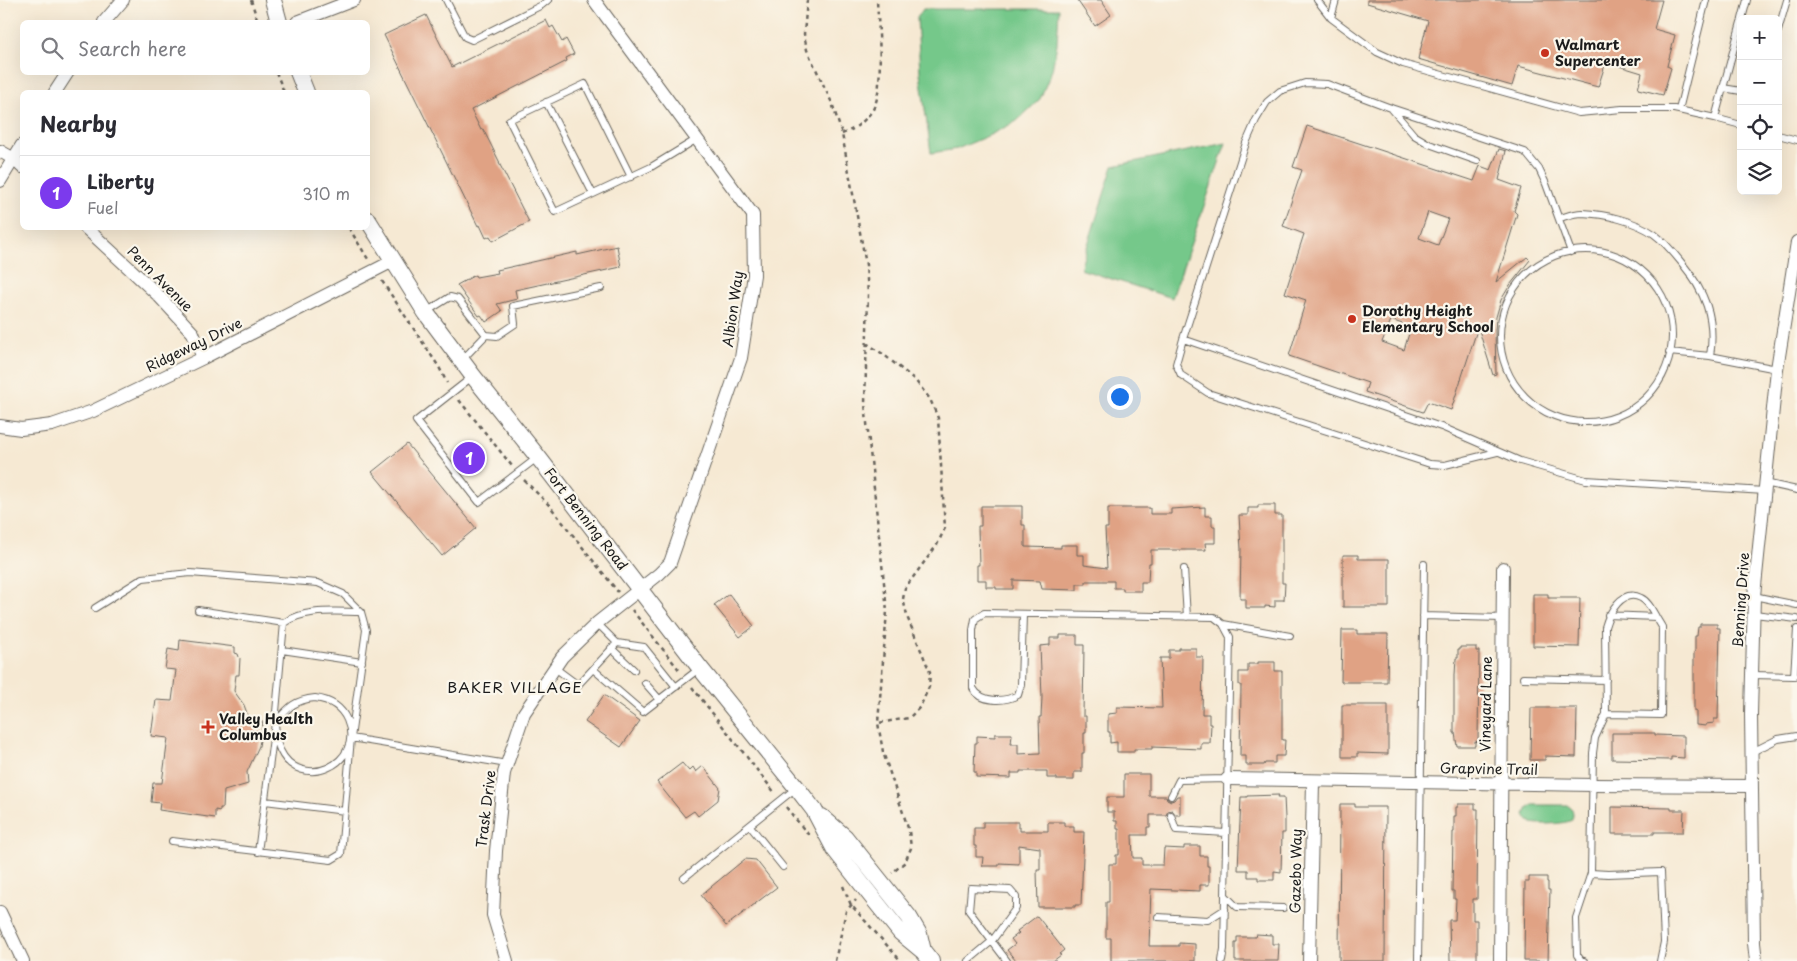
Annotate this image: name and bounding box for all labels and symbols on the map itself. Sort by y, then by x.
place label: Walmart Supercenter [1555,34,1642,71]
marker: Walmart Supercenter [1539,47,1551,59]
street label: Penn Avenue [123,241,198,317]
street label: Albion Way [717,269,748,349]
place label: Dorothy Height Elementary School [1362,300,1494,337]
street label: Ridgeway Drive [142,312,245,377]
marker: Dorothy Height Elementary School [1346,313,1358,325]
your location [1107,384,1133,410]
pin: 1 [453,439,485,477]
street label: Fort Benning Road [540,463,633,574]
street label: Benning Drive [1727,552,1754,648]
street label: Vineyard Lane [1474,656,1497,752]
district label: BAKER VILLAGE [447,675,583,698]
place label: Valley Health Columbus [219,708,313,745]
marker: Valley Health Columbus [201,720,215,734]
street label: Grapvine Trail [1440,757,1538,780]
street label: Trask Drive [470,769,501,849]
street label: Gazebo Way [1284,828,1307,914]

